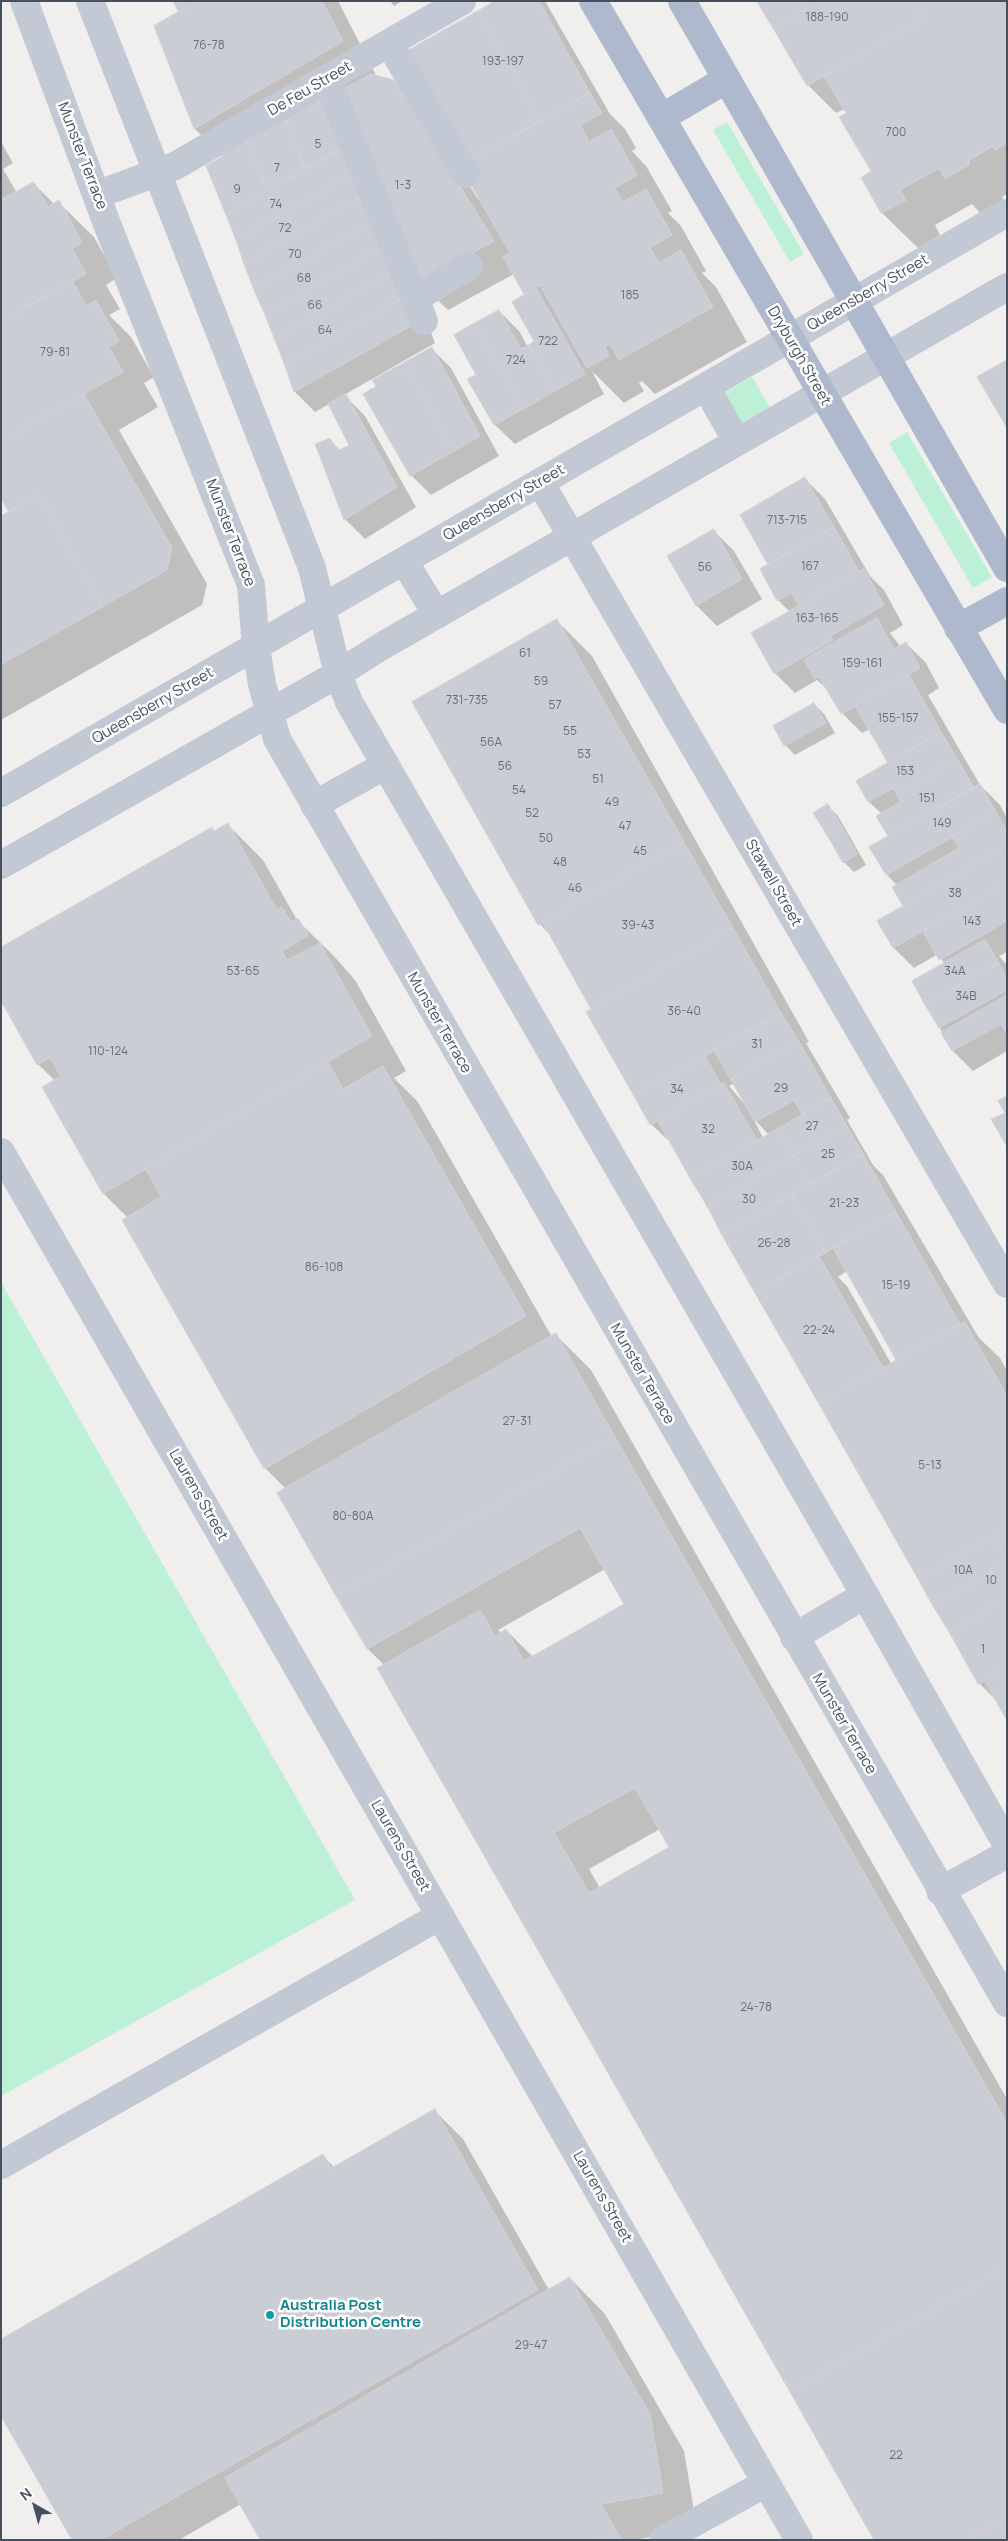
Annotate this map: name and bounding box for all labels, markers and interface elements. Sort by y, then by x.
house number: 188-190 [805,11,849,25]
house number: 76-78 [193,39,225,53]
house number: 193-197 [482,55,524,69]
street label: De Feu Street [265,58,355,120]
street label: Munster Terrace [53,100,111,212]
house number: 700 [886,126,906,140]
house number: 5 [315,138,321,152]
house number: 7 [274,162,280,176]
house number: 1-3 [395,179,411,193]
house number: 9 [233,183,241,197]
house number: 74 [270,198,282,212]
house number: 72 [279,222,291,236]
house number: 70 [288,248,302,262]
street label: Queensberry Street [804,251,932,335]
house number: 68 [297,272,311,286]
house number: 185 [621,289,639,303]
house number: 66 [308,299,322,313]
street label: Dryburgh Street [763,303,835,409]
house number: 64 [318,324,332,338]
house number: 722 [538,335,558,349]
house number: 79-81 [40,346,70,360]
house number: 724 [506,354,526,368]
street label: Queensberry Street [440,461,568,545]
street label: Munster Terrace [201,477,259,589]
house number: 713-715 [767,514,807,528]
house number: 167 [801,560,819,574]
house number: 56 [698,561,712,575]
house number: 163-165 [796,612,838,626]
house number: 61 [519,647,531,661]
house number: 159-161 [842,657,882,671]
street label: Queensberry Street [89,664,217,748]
house number: 59 [534,675,548,689]
house number: 731-735 [446,694,488,708]
house number: 57 [549,699,561,713]
house number: 155-157 [877,712,919,726]
house number: 55 [563,725,577,739]
house number: 56A [480,736,502,750]
house number: 53 [577,748,591,762]
house number: 56 [498,760,512,774]
house number: 153 [896,765,914,779]
house number: 51 [592,773,604,787]
house number: 54 [512,784,526,798]
house number: 151 [919,792,935,806]
house number: 49 [605,796,619,810]
house number: 52 [525,807,539,821]
house number: 149 [932,817,952,831]
house number: 47 [618,820,632,834]
house number: 50 [539,832,553,846]
street label: Stawell Street [741,836,805,930]
house number: 45 [633,845,647,859]
house number: 48 [553,856,567,870]
house number: 46 [568,882,582,896]
house number: 38 [948,887,962,901]
house number: 143 [963,915,981,929]
house number: 39-43 [622,919,654,933]
house number: 53-65 [227,965,259,979]
house number: 34A [944,965,966,979]
street label: Munster Terrace [403,969,475,1077]
house number: 34B [955,990,977,1004]
house number: 36-40 [667,1005,701,1019]
house number: 31 [751,1038,763,1052]
house number: 110-124 [88,1045,128,1059]
house number: 29 [774,1082,788,1096]
house number: 34 [670,1083,684,1097]
house number: 27 [806,1120,818,1134]
house number: 32 [701,1123,715,1137]
house number: 25 [821,1148,835,1162]
house number: 30A [731,1160,753,1174]
house number: 30 [742,1193,756,1207]
house number: 21-23 [829,1197,859,1211]
house number: 26-28 [757,1237,791,1251]
house number: 86-108 [305,1261,343,1275]
house number: 15-19 [882,1279,910,1293]
street label: Munster Terrace [606,1320,678,1428]
house number: 22-24 [803,1324,835,1338]
house number: 27-31 [502,1415,532,1429]
street label: Laurens Street [165,1446,231,1544]
house number: 5-13 [918,1459,942,1473]
house number: 80-80A [332,1510,374,1524]
house number: 10A [953,1564,973,1578]
house number: 10 [985,1574,997,1588]
house number: 1 [981,1643,985,1657]
street label: Munster Terrace [808,1670,880,1778]
street label: Laurens Street [367,1797,433,1895]
house number: 24-78 [740,2001,772,2015]
street label: Laurens Street [569,2148,635,2246]
place label: Australia Post Distribution Centre [280,2297,421,2332]
marker: Australia Post Distribution Centre [264,2309,276,2321]
house number: 29-47 [515,2339,547,2353]
house number: 22 [889,2449,903,2463]
north arrow [10,2481,60,2531]
text: N [16,2483,35,2504]

